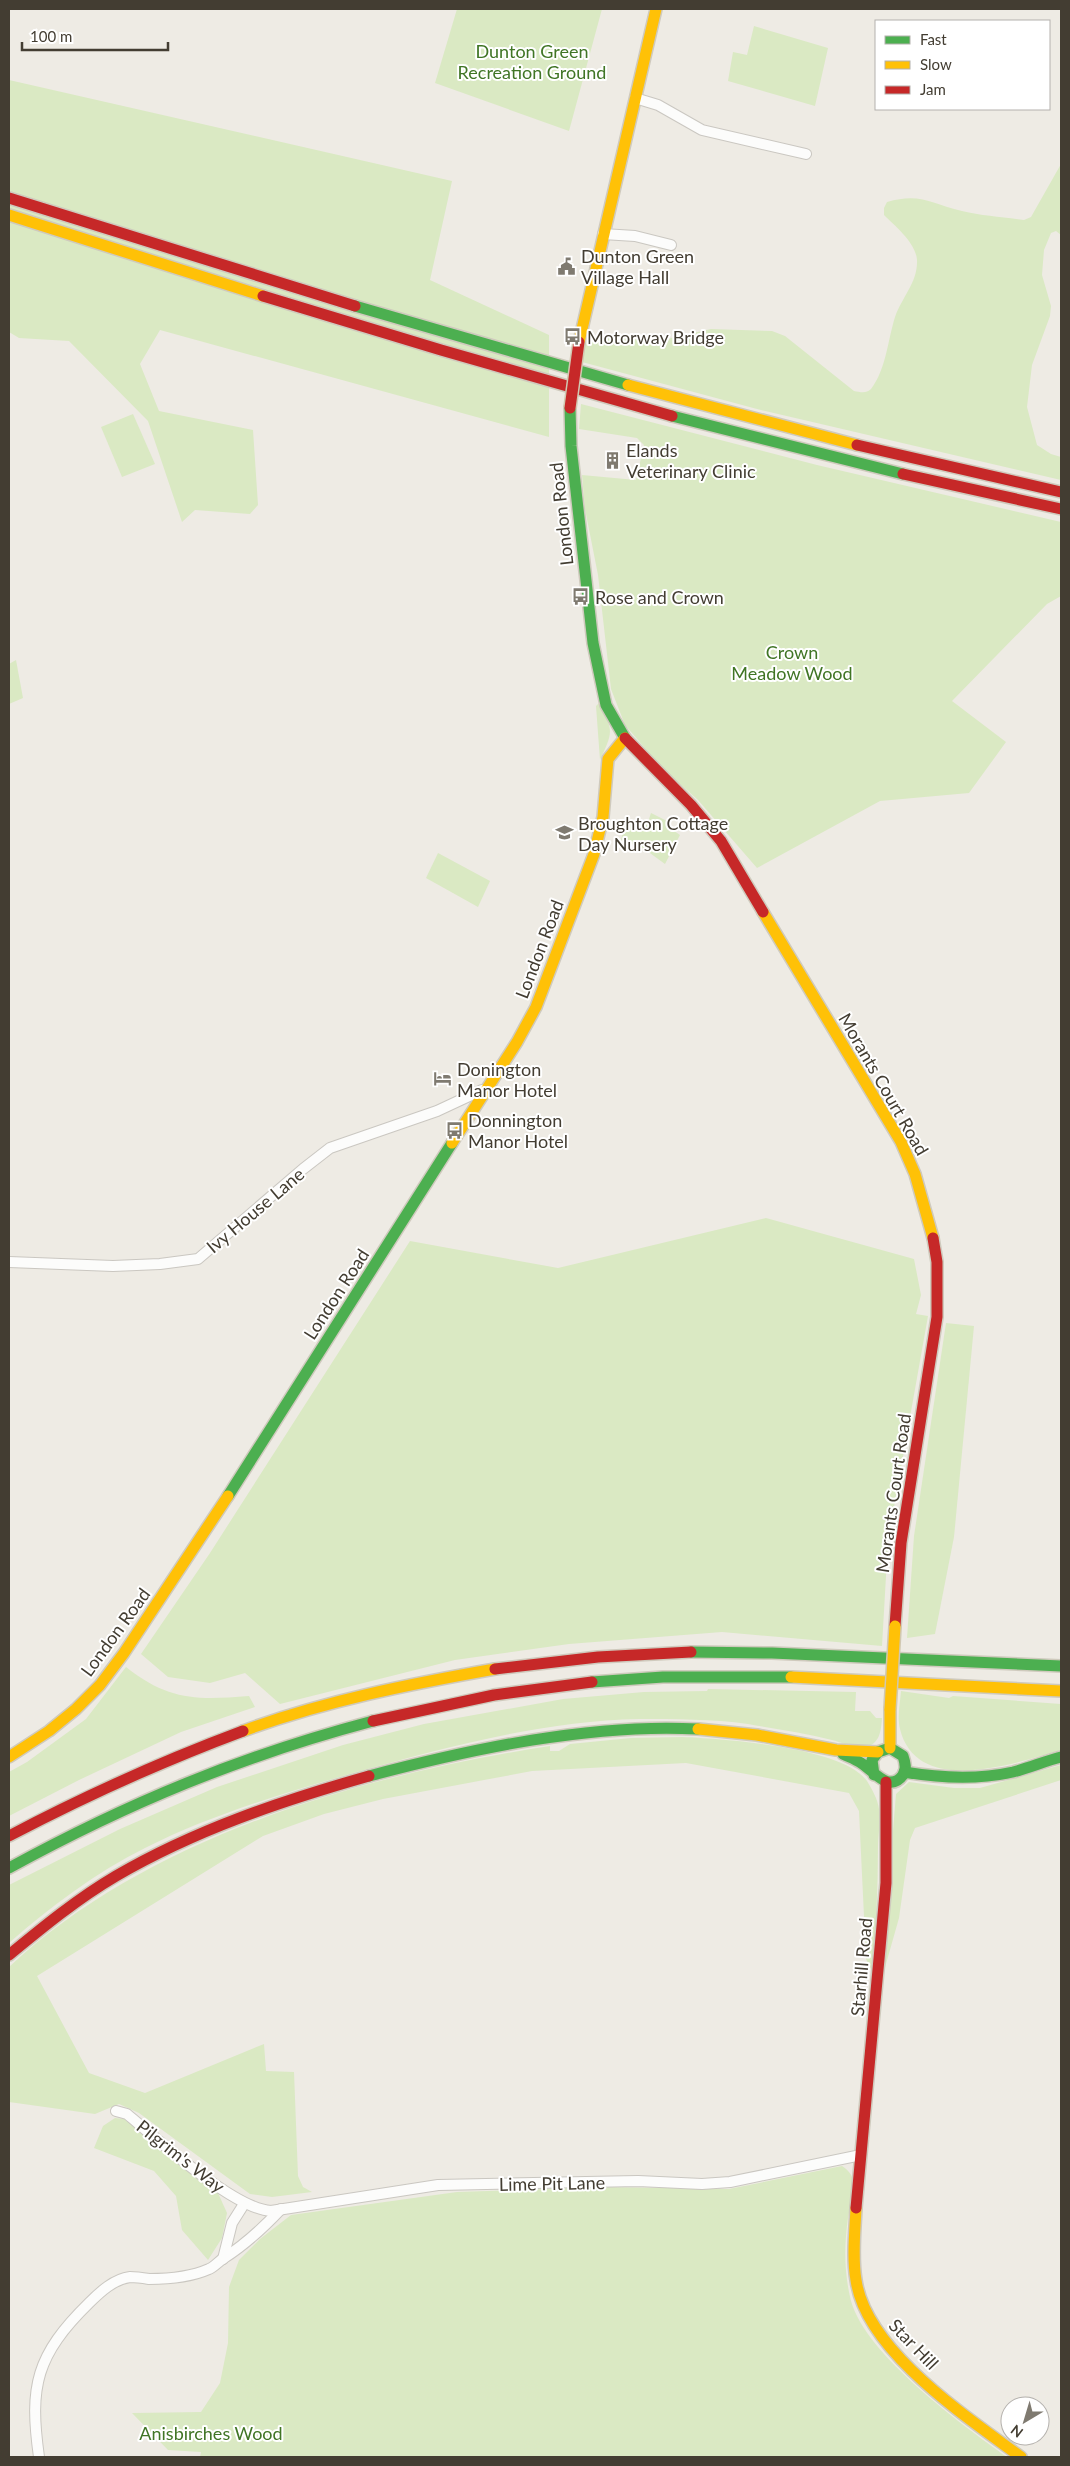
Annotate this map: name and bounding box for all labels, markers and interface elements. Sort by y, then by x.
scale bar [22,20,169,52]
legend [875,20,1050,110]
text: 100 m [30,27,72,45]
text: Fast [920,30,947,48]
park label: Dunton Green Recreation Ground [458,40,606,83]
text: Slow [920,55,952,73]
text: Jam [920,80,946,98]
place label: Dunton Green Village Hall [581,245,694,288]
public building icon: Dunton Green Village Hall [557,256,577,276]
place label: Motorway Bridge [587,326,724,348]
bus stop icon: Motorway Bridge [563,327,583,347]
place label: Elands Veterinary Clinic [626,439,756,482]
building icon: Elands Veterinary Clinic [602,450,622,470]
street label: London Road [545,461,577,567]
place label: Rose and Crown [595,586,724,608]
bus stop icon: Rose and Crown [571,587,591,607]
park label: Crown Meadow Wood [731,641,853,684]
place label: Broughton Cottage Day Nursery [578,812,728,855]
school or university icon: Broughton Cottage Day Nursery [554,823,574,843]
street label: London Road [510,897,568,1001]
street label: Morants Court Road [834,1009,934,1159]
place label: Donington Manor Hotel [457,1058,557,1101]
hotel icon: Donington Manor Hotel [433,1069,453,1089]
place label: Donnington Manor Hotel [468,1109,568,1152]
bus stop icon: Donnington Manor Hotel [444,1120,464,1140]
street label: Ivy House Lane [202,1163,308,1257]
street label: London Road [299,1245,373,1343]
street label: Morants Court Road [871,1412,915,1574]
street label: London Road [76,1584,154,1680]
street label: Starhill Road [846,1917,876,2017]
street label: Pilgrim's Way [133,2115,230,2198]
street label: Lime Pit Lane [499,2171,605,2195]
street label: Star Hill [885,2314,943,2374]
north arrow [1000,2396,1050,2446]
park label: Anisbirches Wood [139,2422,283,2444]
text: N [1007,2422,1026,2442]

